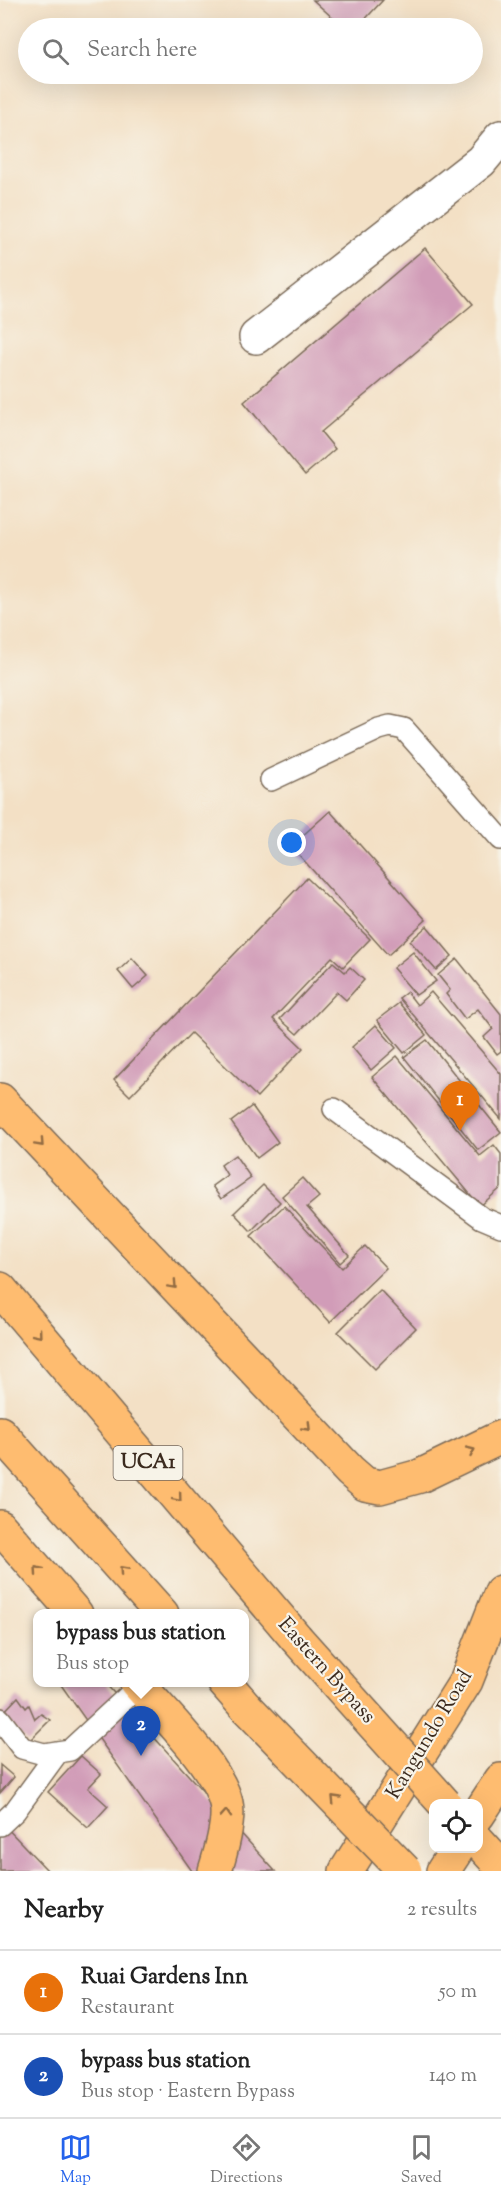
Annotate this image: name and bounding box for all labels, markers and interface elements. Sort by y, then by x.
search box [18,18,483,84]
icon: search [39,35,72,68]
text: Search here [87,35,197,67]
your location [277,828,306,857]
pin: 1 [440,1082,480,1131]
one-way arrow [33,1136,44,1146]
one-way arrow [166,1278,177,1289]
one-way arrow [31,1327,42,1338]
one-way arrow [300,1420,311,1430]
road number: UCA1 [114,1446,182,1480]
one-way arrow [465,1447,476,1459]
one-way arrow [170,1491,181,1502]
one-way arrow [34,1566,45,1577]
one-way arrow [119,1566,130,1577]
popup [33,1609,249,1687]
street label: Eastern Bypass [270,1611,382,1731]
text: bypass bus station [56,1618,226,1650]
text: Bus stop [56,1650,129,1679]
street label: Kangundo Road [379,1664,481,1805]
pin: 2 [122,1706,160,1756]
one-way arrow [332,1795,343,1806]
map controls [429,1799,483,1853]
button: locate [429,1799,483,1853]
one-way arrow [219,1809,232,1819]
text: Nearby [24,1892,104,1929]
text: 2 results [407,1896,477,1925]
text: Ruai Gardens Inn [81,1962,248,1994]
text: 1 [40,1978,47,2007]
text: 50 m [439,1978,477,2007]
text: Restaurant [81,1994,174,2023]
text: bypass bus station [81,2046,251,2078]
text: 2 [39,2062,48,2091]
text: 140 m [429,2062,477,2091]
text: Bus stop · Eastern Bypass [81,2078,295,2107]
tab: Map [59,2131,92,2190]
tab: Directions [210,2131,283,2190]
tab: Saved [401,2131,442,2190]

